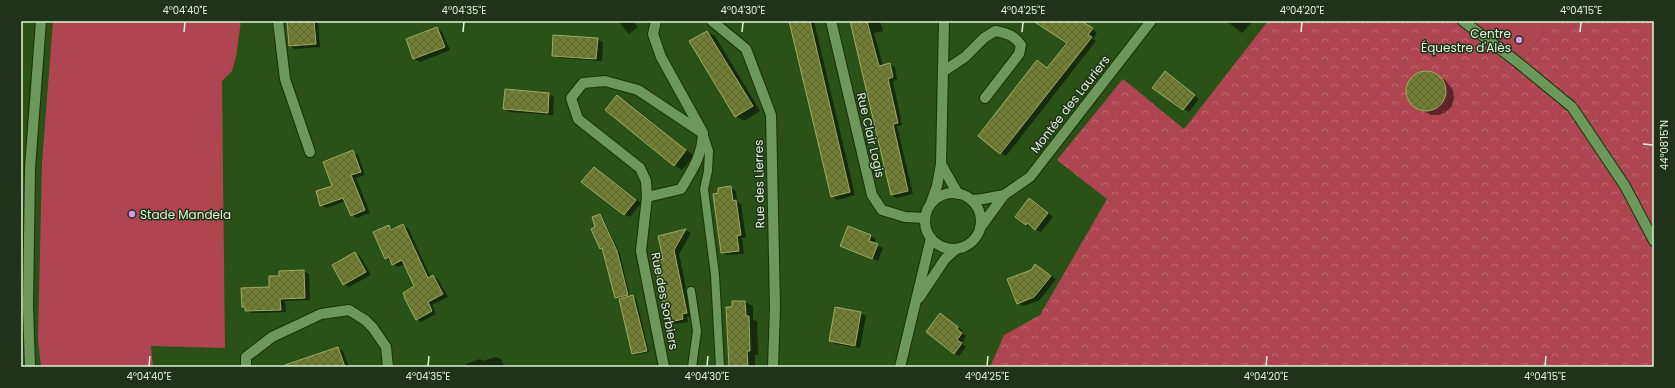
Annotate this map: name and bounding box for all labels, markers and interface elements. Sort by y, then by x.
text: 4°04'40"E [162,3,208,18]
text: 4°04'35"E [442,3,486,18]
text: 4°04'30"E [721,3,765,18]
text: 4°04'25"E [1001,3,1045,18]
text: 4°04'20"E [1280,3,1324,18]
text: 4°04'15"E [1560,3,1602,18]
place label: Centre Équestre d'Alès [1421,25,1511,56]
marker: Centre Équestre d'Alès [1514,35,1524,45]
street label: Montée des Lauriers [1026,52,1114,156]
street label: Rue Clair Logis [853,91,889,179]
text: 44°08'15"N [1657,120,1672,170]
street label: Rue des Lierres [750,139,768,229]
place label: Stade Mandela [140,206,231,223]
marker: Stade Mandela [127,209,137,219]
street label: Rue des Sorbiers [647,251,683,351]
text: 4°04'40"E [126,369,172,384]
text: 4°04'35"E [406,369,450,384]
text: 4°04'30"E [685,369,729,384]
text: 4°04'25"E [965,369,1009,384]
text: 4°04'20"E [1244,369,1288,384]
text: 4°04'15"E [1524,369,1566,384]

